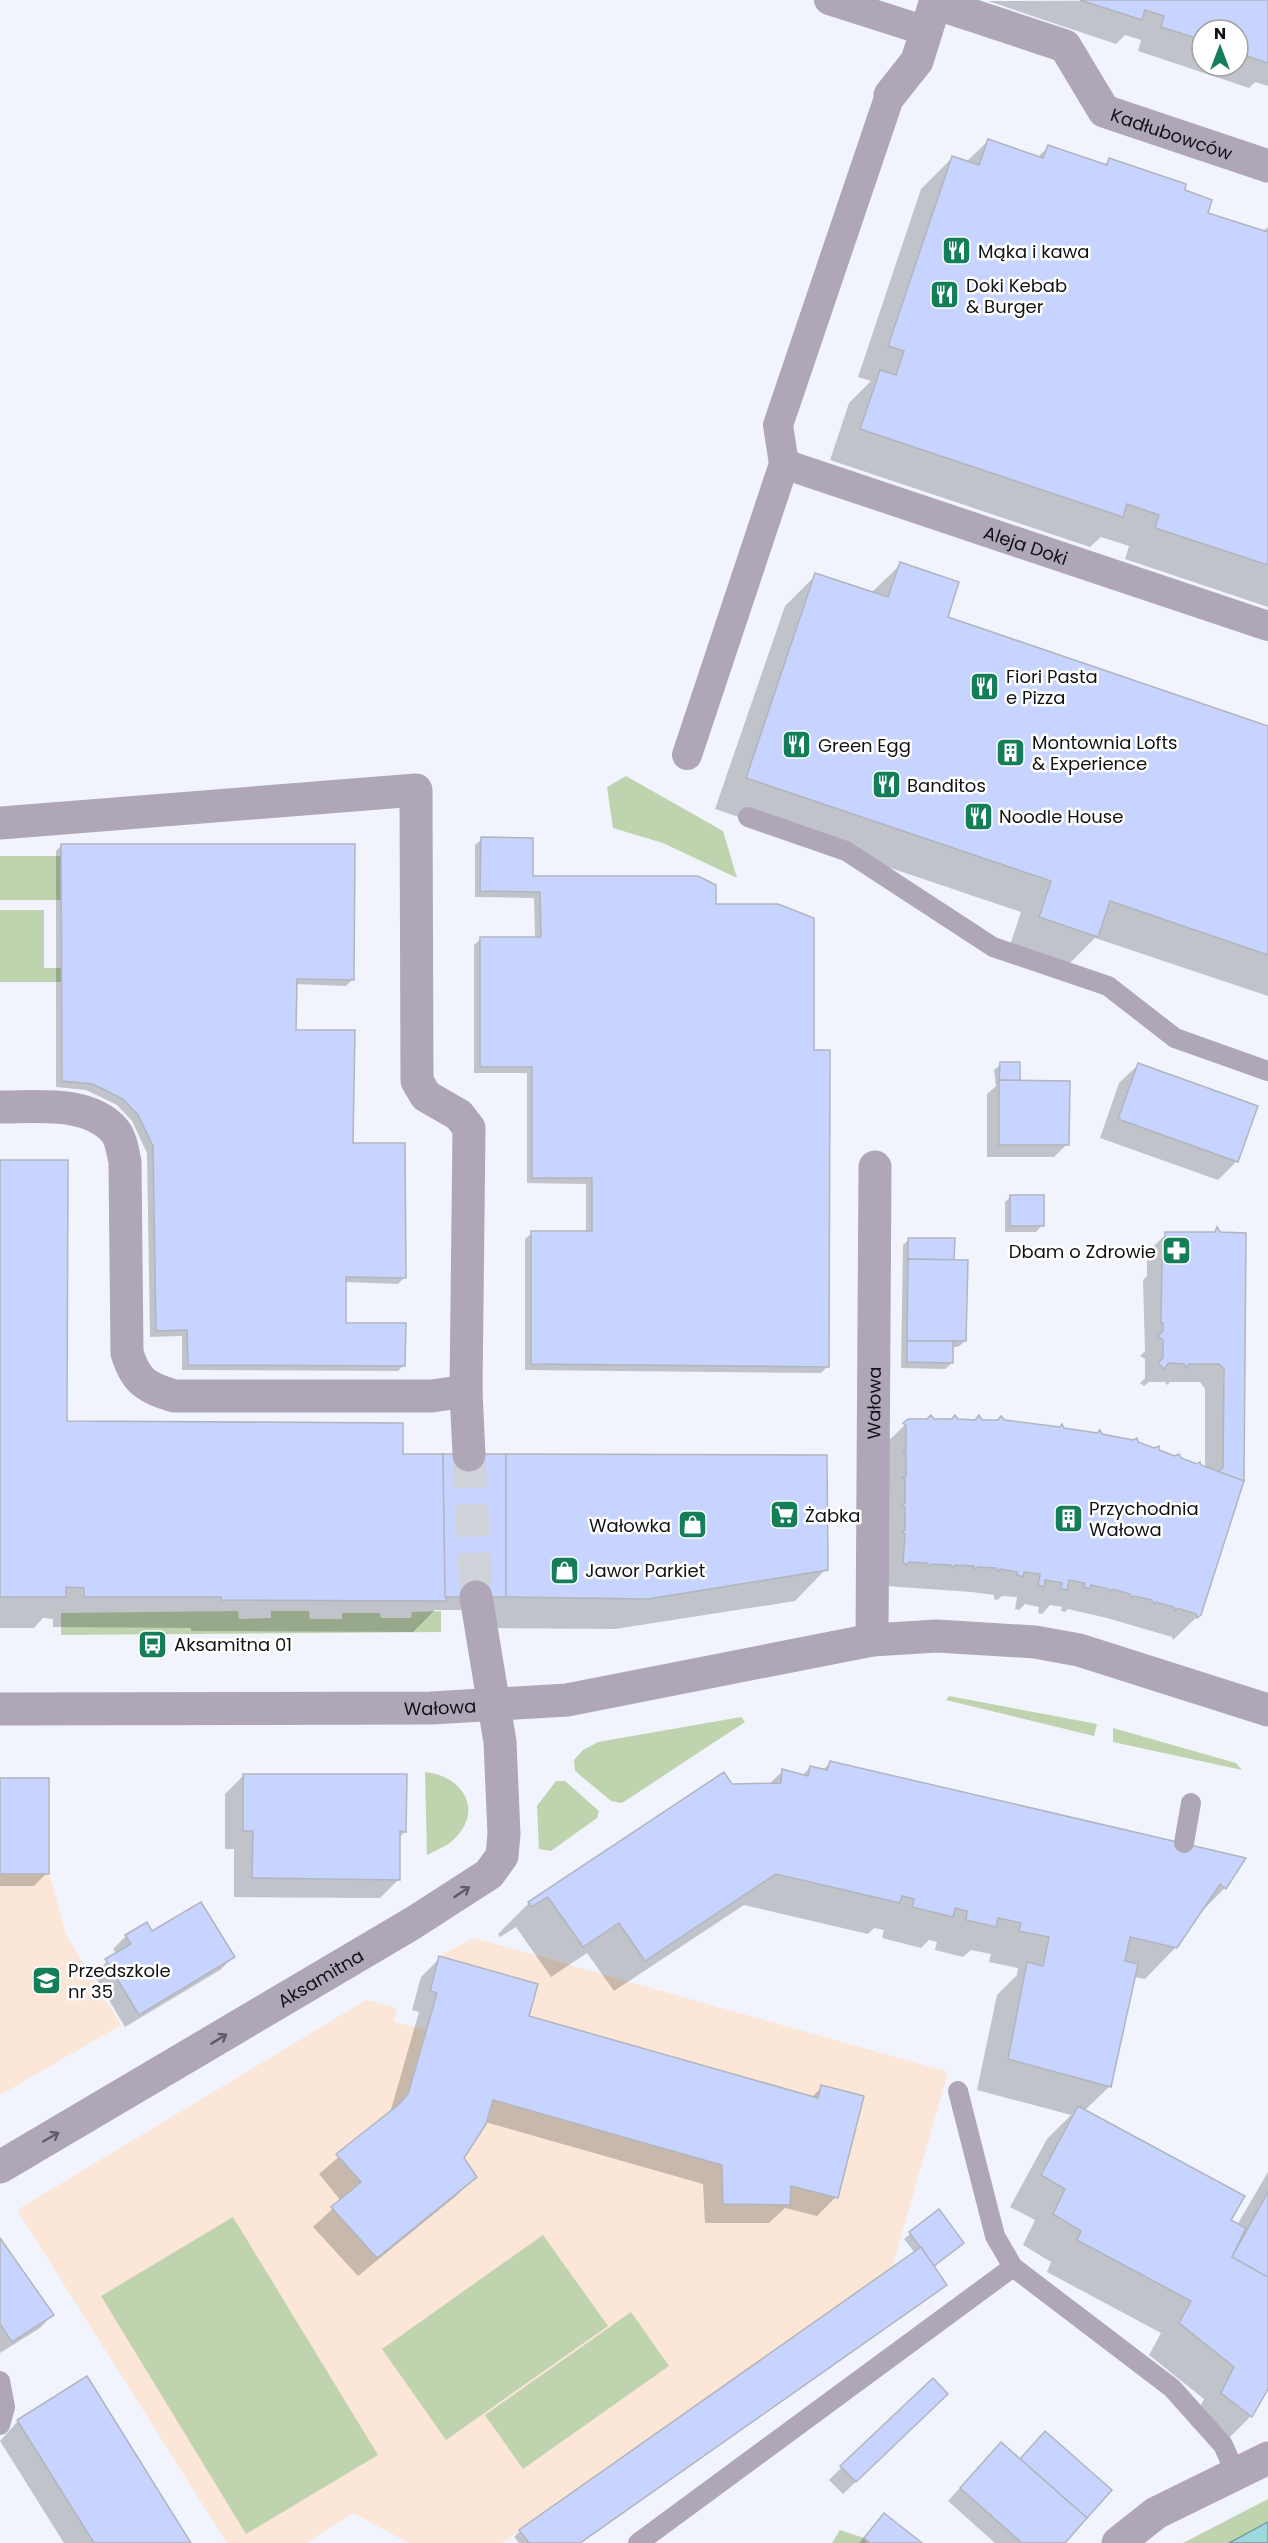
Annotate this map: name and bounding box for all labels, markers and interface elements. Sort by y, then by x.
north arrow [1190,18,1250,78]
text: N [1214,22,1226,45]
street label: Kadłubowców [1107,102,1236,166]
restaurant icon: Mąka i kawa [941,235,973,267]
place label: Mąka i kawa [978,239,1090,264]
place label: Doki Kebab & Burger [966,273,1067,319]
restaurant icon: Doki Kebab & Burger [929,279,961,311]
street label: Aleja Doki [981,519,1071,571]
place label: Fiori Pasta e Pizza [1006,664,1098,710]
restaurant icon: Fiori Pasta e Pizza [969,670,1001,702]
restaurant icon: Green Egg [781,729,813,761]
place label: Montownia Lofts & Experience [1032,730,1177,776]
place label: Green Egg [818,733,911,758]
building icon: Montownia Lofts & Experience [995,736,1027,768]
restaurant icon: Banditos [870,769,902,801]
place label: Banditos [907,773,986,798]
restaurant icon: Noodle House [962,800,994,832]
place label: Noodle House [999,804,1123,829]
pharmacy icon: Dbam o Zdrowie [1161,1235,1193,1267]
place label: Dbam o Zdrowie [1009,1239,1156,1264]
street label: Wałowa [861,1367,886,1439]
place label: Przychodnia Wałowa [1089,1496,1199,1542]
supermarket icon: Żabka [768,1499,800,1531]
building icon: Przychodnia Wałowa [1052,1502,1084,1534]
place label: Żabka [805,1503,861,1528]
shop icon: Wałowka [676,1509,708,1541]
place label: Wałowka [589,1513,671,1538]
shop icon: Jawor Parkiet [548,1554,580,1586]
place label: Jawor Parkiet [585,1558,705,1583]
bus stop icon: Aksamitna 01 [137,1628,169,1660]
place label: Aksamitna 01 [174,1632,292,1657]
street label: Wałowa [404,1693,477,1721]
one-way arrow [453,1885,470,1897]
street label: Aksamitna [272,1943,368,2013]
place label: Przedszkole nr 35 [68,1958,171,2004]
school or university icon: Przedszkole nr 35 [31,1964,63,1996]
one-way arrow [210,2032,227,2044]
one-way arrow [42,2131,59,2143]

